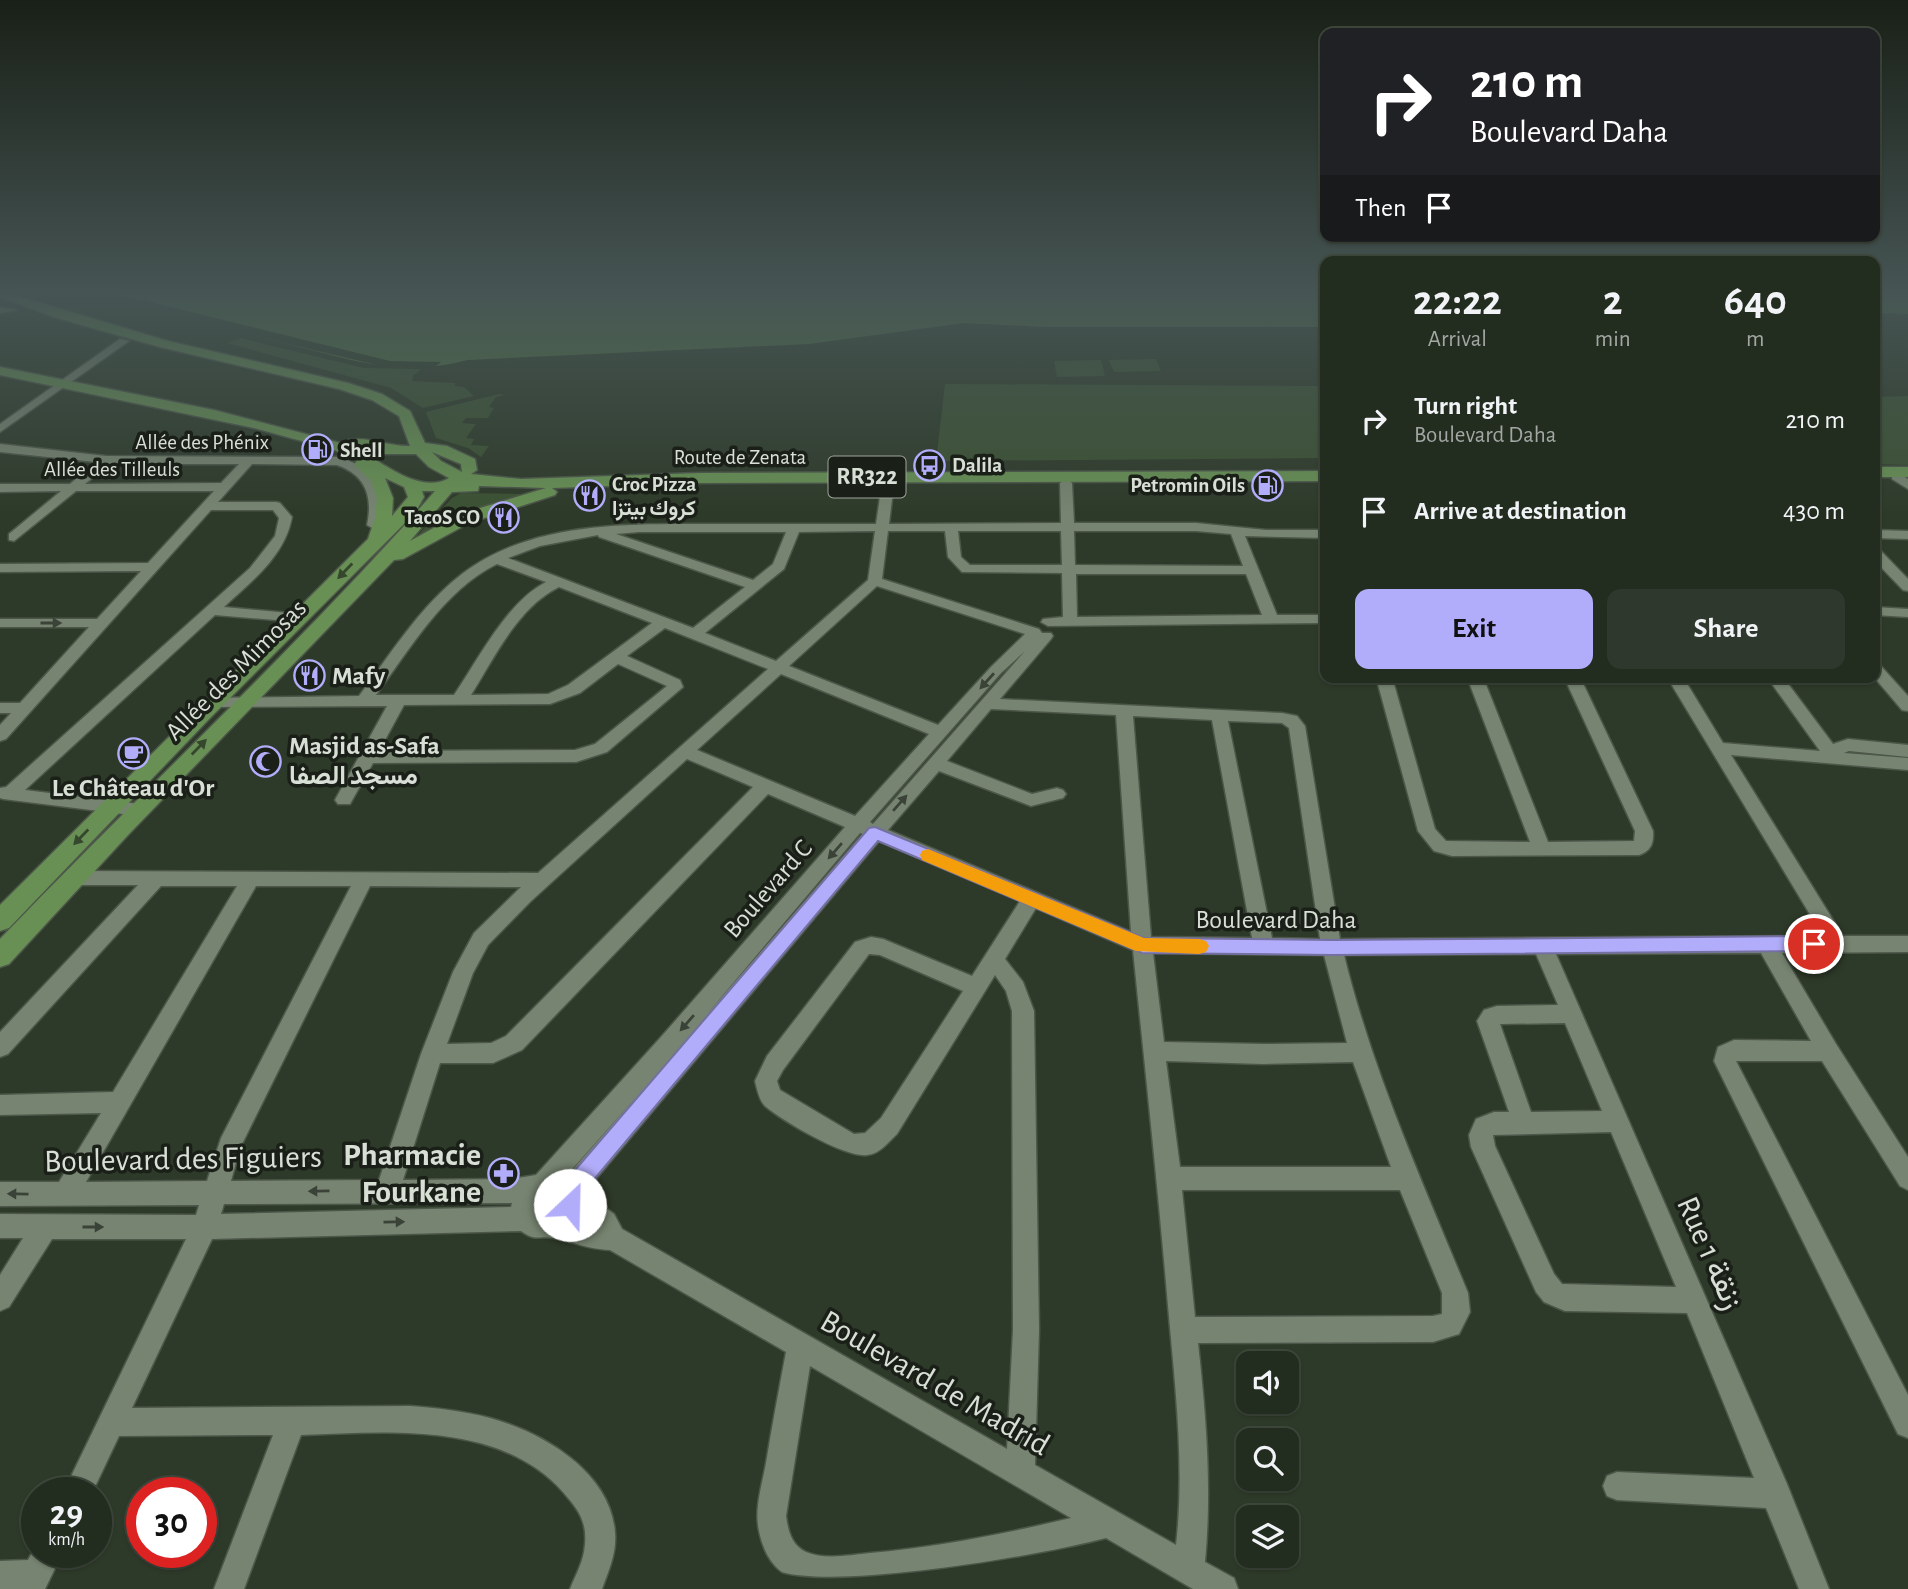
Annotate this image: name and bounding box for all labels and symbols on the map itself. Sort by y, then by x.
street label: Allée des Phénix [135,432,269,453]
fuel station icon: Shell [300,433,334,467]
place label: Shell [340,440,382,461]
street label: Route de Zenata [674,447,807,468]
bus stop icon: Dalila [912,448,946,482]
place label: Dalila [952,455,1002,476]
road number: RR322 [828,456,906,498]
street label: Allée des Tilleuls [44,459,180,480]
fuel station icon: Petromin Oils [1251,468,1285,502]
place label: Croc Pizza كروك بيتزا [612,474,696,521]
place label: Petromin Oils [1130,475,1245,496]
restaurant icon: Croc Pizza كروك بيتزا [572,479,606,513]
restaurant icon: TacoS CO [486,500,520,534]
place label: TacoS CO [404,507,480,528]
one-way arrow [337,563,354,580]
street label: Allée des Mimosas [161,595,311,745]
one-way arrow [41,617,63,629]
restaurant icon: Mafy [292,659,326,693]
place label: Mafy [332,663,386,689]
one-way arrow [979,672,995,689]
place label: Masjid as-Safa مسجد الصفا [289,733,440,790]
cafe icon: Le Château d'Or [116,736,150,770]
one-way arrow [191,739,208,756]
mosque icon: Masjid as-Safa مسجد الصفا [249,744,283,778]
place label: Le Château d'Or [52,775,214,801]
one-way arrow [892,795,907,812]
one-way arrow [74,828,90,845]
street label: Boulevard C [719,835,817,943]
one-way arrow [828,842,843,859]
street label: Boulevard Daha [1196,907,1356,933]
pin [1784,914,1844,974]
one-way arrow [680,1015,695,1032]
place label: Pharmacie Fourkane [343,1139,481,1208]
street label: Boulevard des Figuiers [44,1141,322,1177]
pharmacy icon: Pharmacie Fourkane [487,1156,521,1190]
position arrow [533,1168,607,1242]
one-way arrow [308,1185,330,1197]
one-way arrow [7,1188,29,1200]
street label: Rue 1 زنقة [1668,1192,1749,1316]
one-way arrow [383,1216,405,1228]
one-way arrow [82,1221,104,1233]
street label: Boulevard de Madrid [815,1304,1055,1462]
speed limit sign: 30 [126,1477,217,1568]

